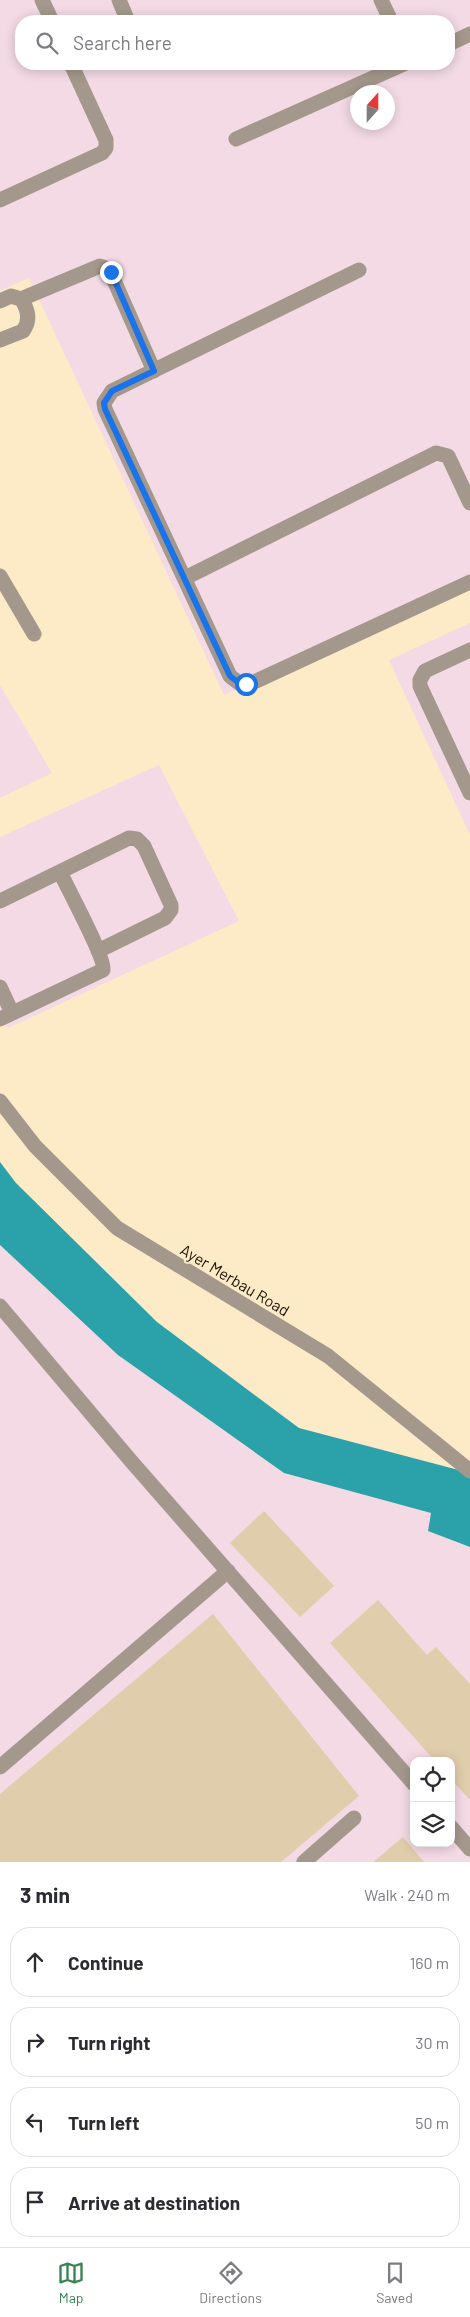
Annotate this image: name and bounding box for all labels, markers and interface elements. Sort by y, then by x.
search box [15,15,455,70]
icon: search [33,29,61,57]
text: Search here [73,31,172,54]
north arrow [350,85,395,130]
route end [100,261,123,284]
route start [235,673,258,696]
street label: Ayer Merbau Road [177,1240,293,1320]
map controls [410,1757,455,1847]
button: locate [410,1757,455,1802]
button: layers [410,1802,455,1847]
text: 3 min [20,1882,70,1907]
text: Walk · 240 m [364,1885,450,1904]
icon: ahead [21,1948,49,1976]
text: Continue [68,1951,144,1974]
text: 160 m [410,1953,449,1972]
icon: right [21,2028,49,2056]
text: Turn right [68,2031,150,2054]
text: 30 m [415,2033,449,2052]
icon: left [21,2108,49,2136]
text: Turn left [68,2111,139,2134]
text: 50 m [415,2113,449,2132]
icon: arrive [21,2188,49,2216]
text: Arrive at destination [68,2191,240,2214]
tab: Map [57,2259,85,2306]
tab: Directions [199,2259,262,2306]
tab: Saved [376,2259,413,2306]

